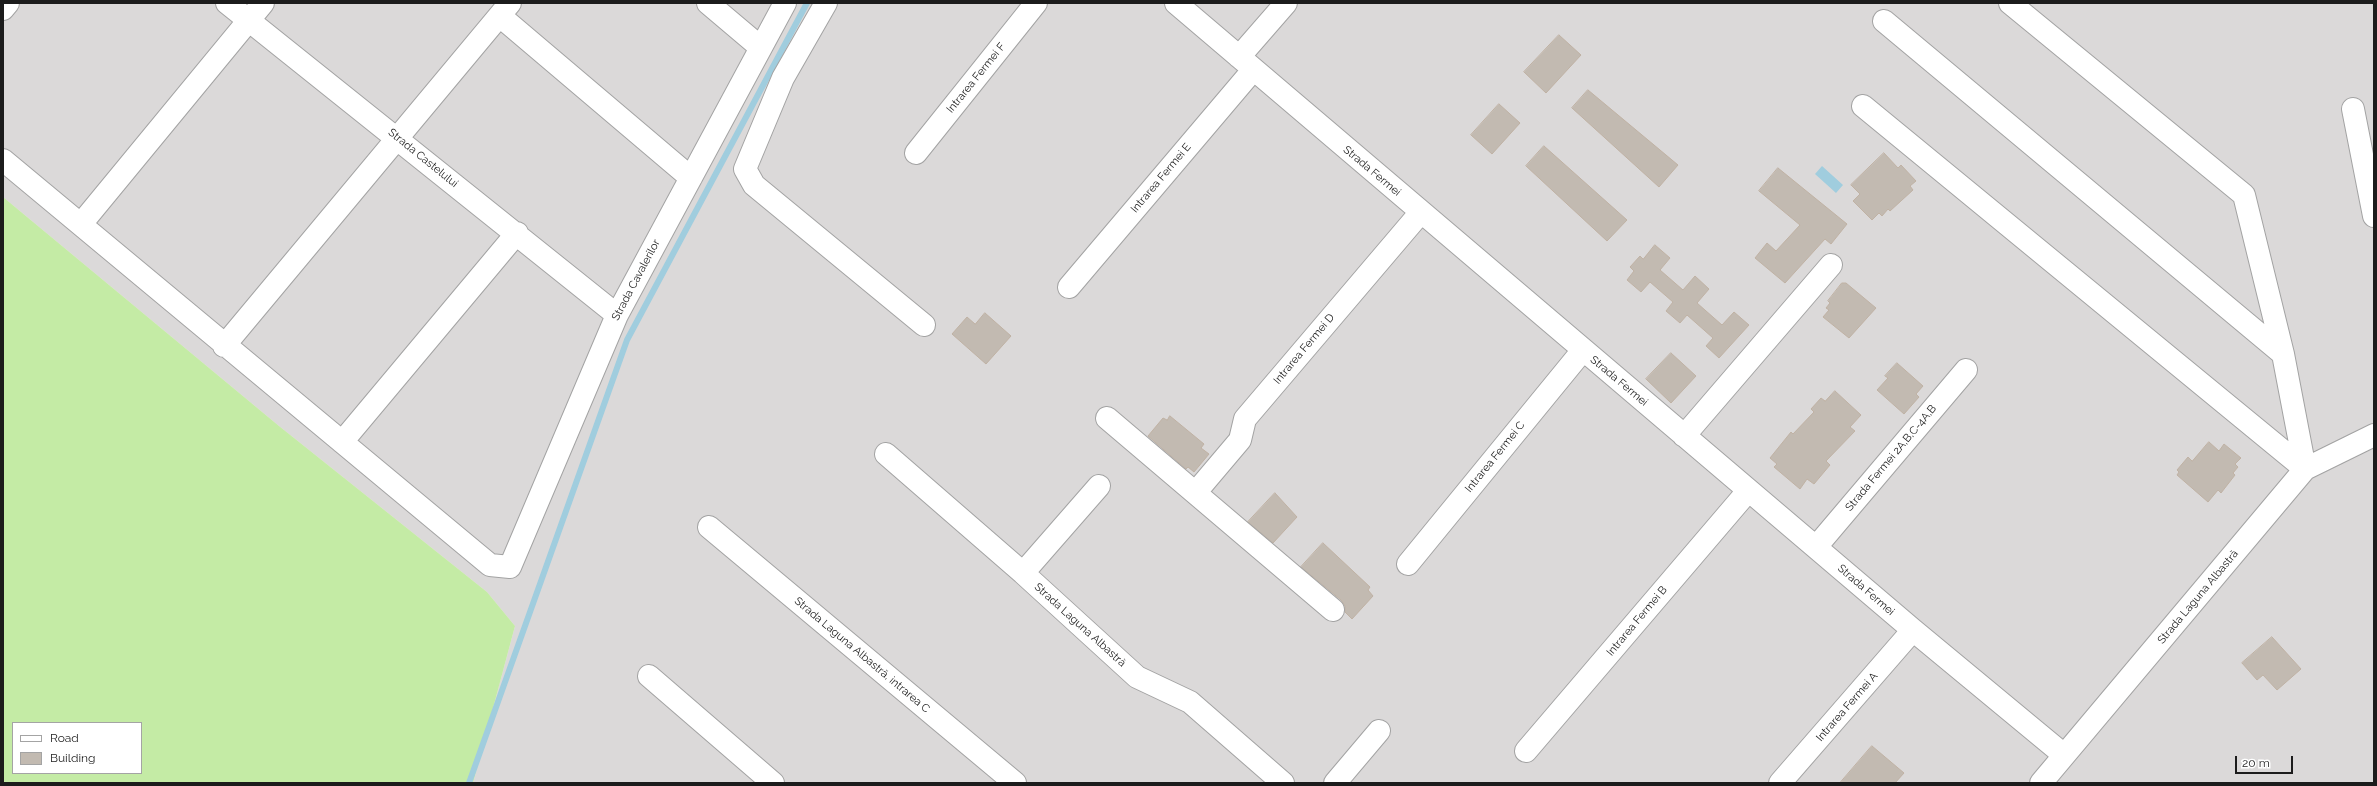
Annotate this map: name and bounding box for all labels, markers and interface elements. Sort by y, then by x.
street label: Intrarea Fermei F [944,40,1008,116]
street label: Strada Castelului [385,126,461,190]
street label: Intrarea Fermei E [1128,141,1194,215]
street label: Strada Fermei [1341,143,1403,199]
street label: Strada Cavalerilor [609,237,663,323]
street label: Intrarea Fermei D [1271,311,1337,387]
street label: Strada Fermei [1588,353,1650,409]
street label: Strada Fermei 2A,B,C-4A,B [1843,402,1939,514]
street label: Intrarea Fermei C [1462,419,1528,495]
street label: Strada Laguna Albastră [2155,547,2241,647]
street label: Strada Fermei [1835,562,1897,618]
street label: Strada Laguna Albastră [1031,580,1129,670]
street label: Intrarea Fermei B [1604,583,1670,659]
street label: Strada Laguna Albastră, intrarea C [792,594,932,716]
street label: Intrarea Fermei A [1813,670,1881,744]
legend [12,722,142,774]
text: Road [50,731,79,745]
scale bar [2237,748,2295,774]
text: Building [50,751,96,765]
text: 20 m [2242,756,2270,770]

